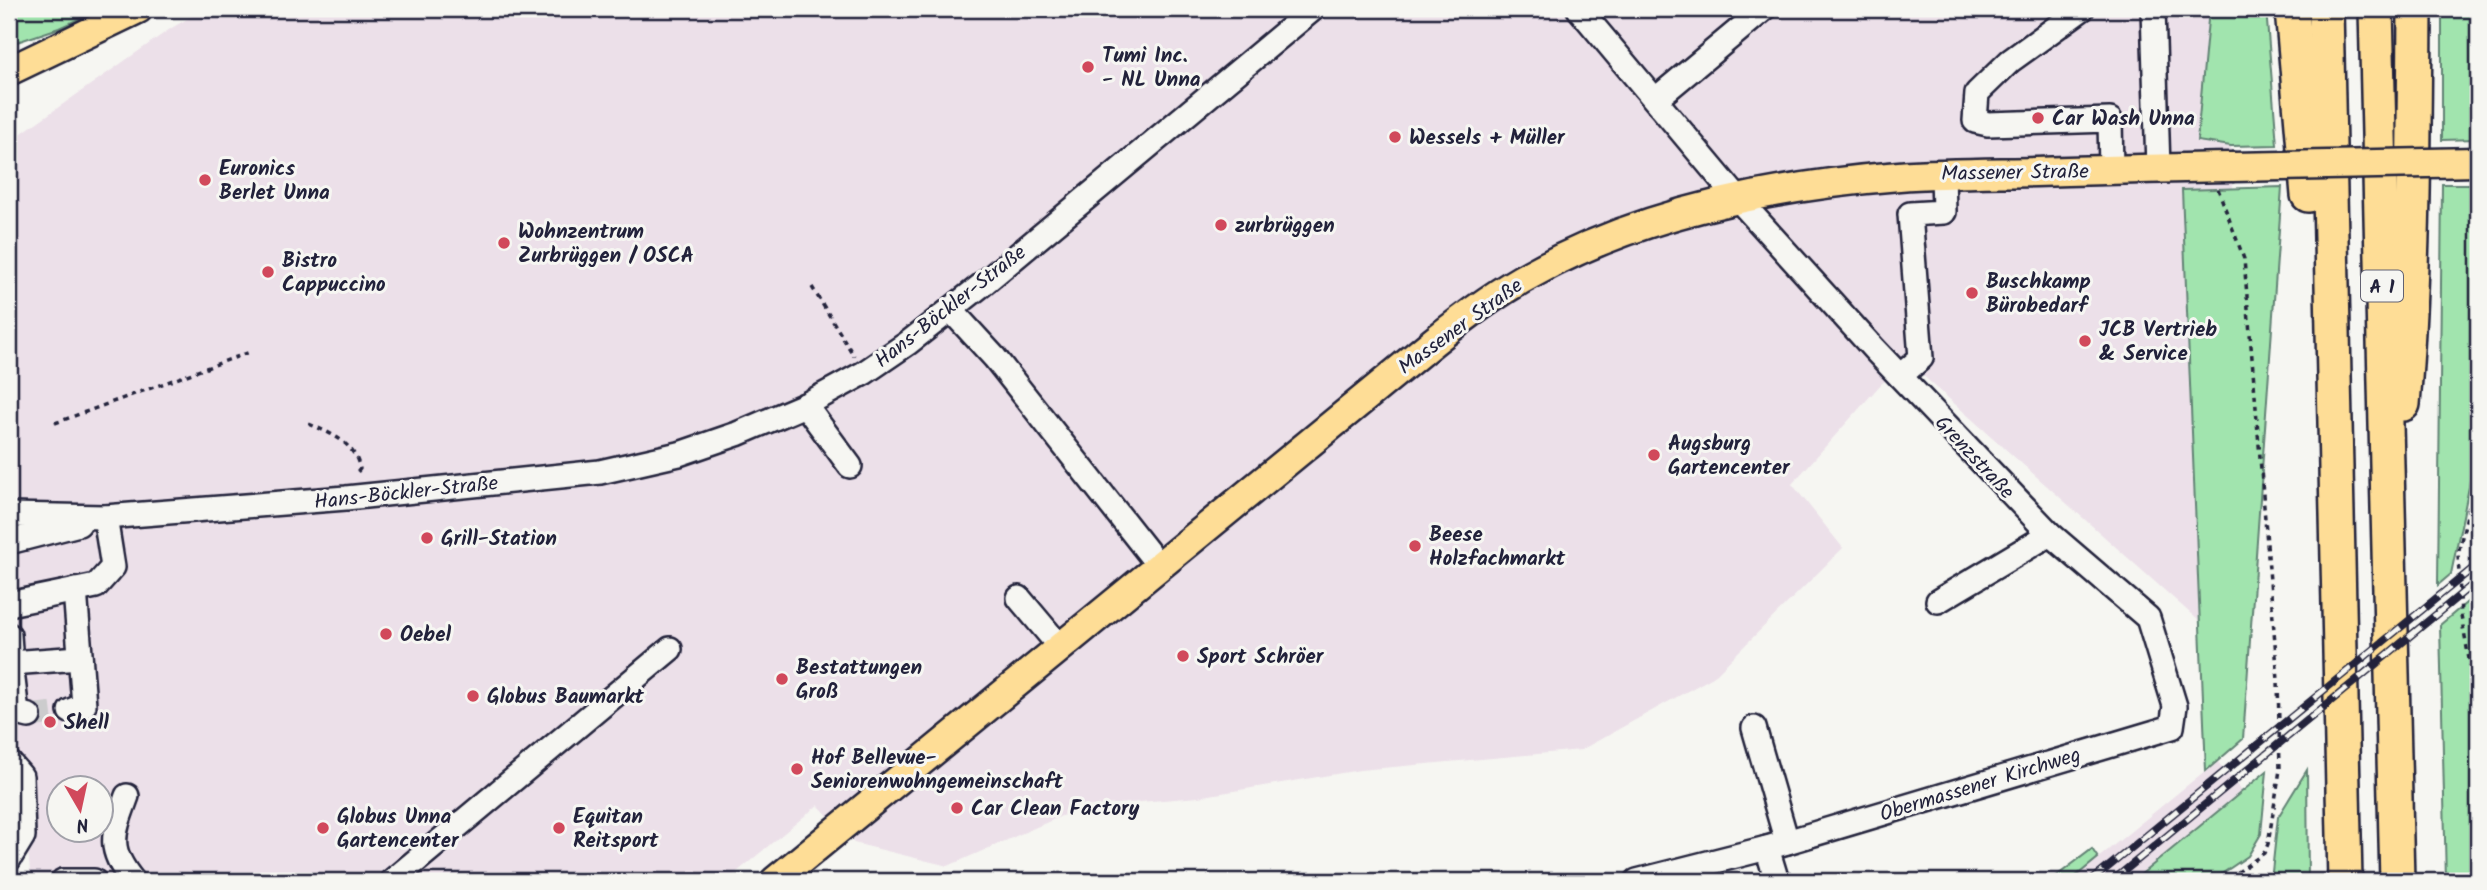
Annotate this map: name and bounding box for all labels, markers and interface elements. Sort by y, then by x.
place label: Tumi Inc. - NL Unna [1102,40,1201,97]
marker: Tumi Inc. - NL Unna [1080,59,1096,75]
place label: Car Wash Unna [2052,103,2195,136]
marker: Car Wash Unna [2030,110,2046,126]
place label: Wessels + Müller [1409,122,1566,155]
marker: Wessels + Müller [1387,129,1403,145]
place label: Euronics Berlet Unna [219,153,330,210]
street label: Massener Straße [1941,156,2090,191]
marker: Euronics Berlet Unna [197,172,213,188]
place label: zurbrüggen [1235,210,1335,243]
place label: Wohnzentrum Zurbrüggen / OSCA [518,216,694,273]
marker: zurbrüggen [1213,217,1229,233]
marker: Wohnzentrum Zurbrüggen / OSCA [496,235,512,251]
street label: Hans-Böckler-Straße [868,237,1034,377]
place label: Bistro Cappuccino [282,245,386,302]
marker: Bistro Cappuccino [260,264,276,280]
place label: Buschkamp Bürobedarf [1986,266,2091,323]
street label: Massener Straße [1391,270,1531,384]
road number: A 1 [2361,270,2403,302]
marker: Buschkamp Bürobedarf [1964,285,1980,301]
place label: JCB Vertrieb & Service [2099,314,2217,371]
marker: JCB Vertrieb & Service [2077,333,2093,349]
street label: Grenzstraße [1926,408,2022,508]
place label: Augsburg Gartencenter [1668,428,1791,485]
marker: Augsburg Gartencenter [1646,447,1662,463]
street label: Hans-Böckler-Straße [313,467,500,520]
place label: Beese Holzfachmarkt [1429,519,1566,576]
place label: Grill-Station [441,523,557,556]
marker: Grill-Station [419,530,435,546]
marker: Beese Holzfachmarkt [1407,538,1423,554]
place label: Oebel [400,619,451,652]
marker: Oebel [378,626,394,642]
place label: Sport Schröer [1197,641,1325,674]
marker: Sport Schröer [1175,648,1191,664]
place label: Bestattungen Groß [796,652,922,709]
marker: Bestattungen Groß [774,671,790,687]
place label: Globus Baumarkt [487,681,645,714]
marker: Globus Baumarkt [465,688,481,704]
place label: Shell [64,707,109,740]
marker: Shell [42,714,58,730]
street label: Obermassener Kirchweg [1876,739,2085,832]
place label: Hof Bellevue- Seniorenwohngemeinschaft [811,742,1064,799]
marker: Hof Bellevue- Seniorenwohngemeinschaft [789,761,805,777]
north arrow [46,774,116,844]
place label: Car Clean Factory [971,793,1140,826]
marker: Car Clean Factory [949,800,965,816]
place label: Globus Unna Gartencenter [337,801,460,858]
place label: Equitan Reitsport [573,801,659,858]
text: N [74,808,91,840]
marker: Globus Unna Gartencenter [315,820,331,836]
marker: Equitan Reitsport [551,820,567,836]

